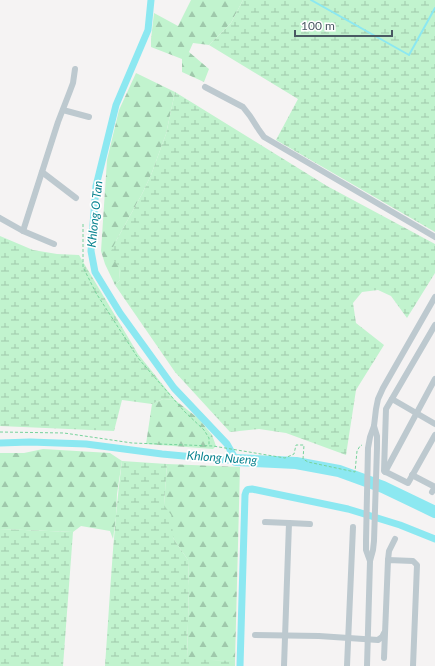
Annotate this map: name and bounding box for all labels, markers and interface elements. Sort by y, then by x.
scale bar [295,12,392,38]
text: 100 m [301,18,335,33]
water label: Khlong O Tan [84,180,105,248]
water label: Khlong Nueng [186,448,258,467]

